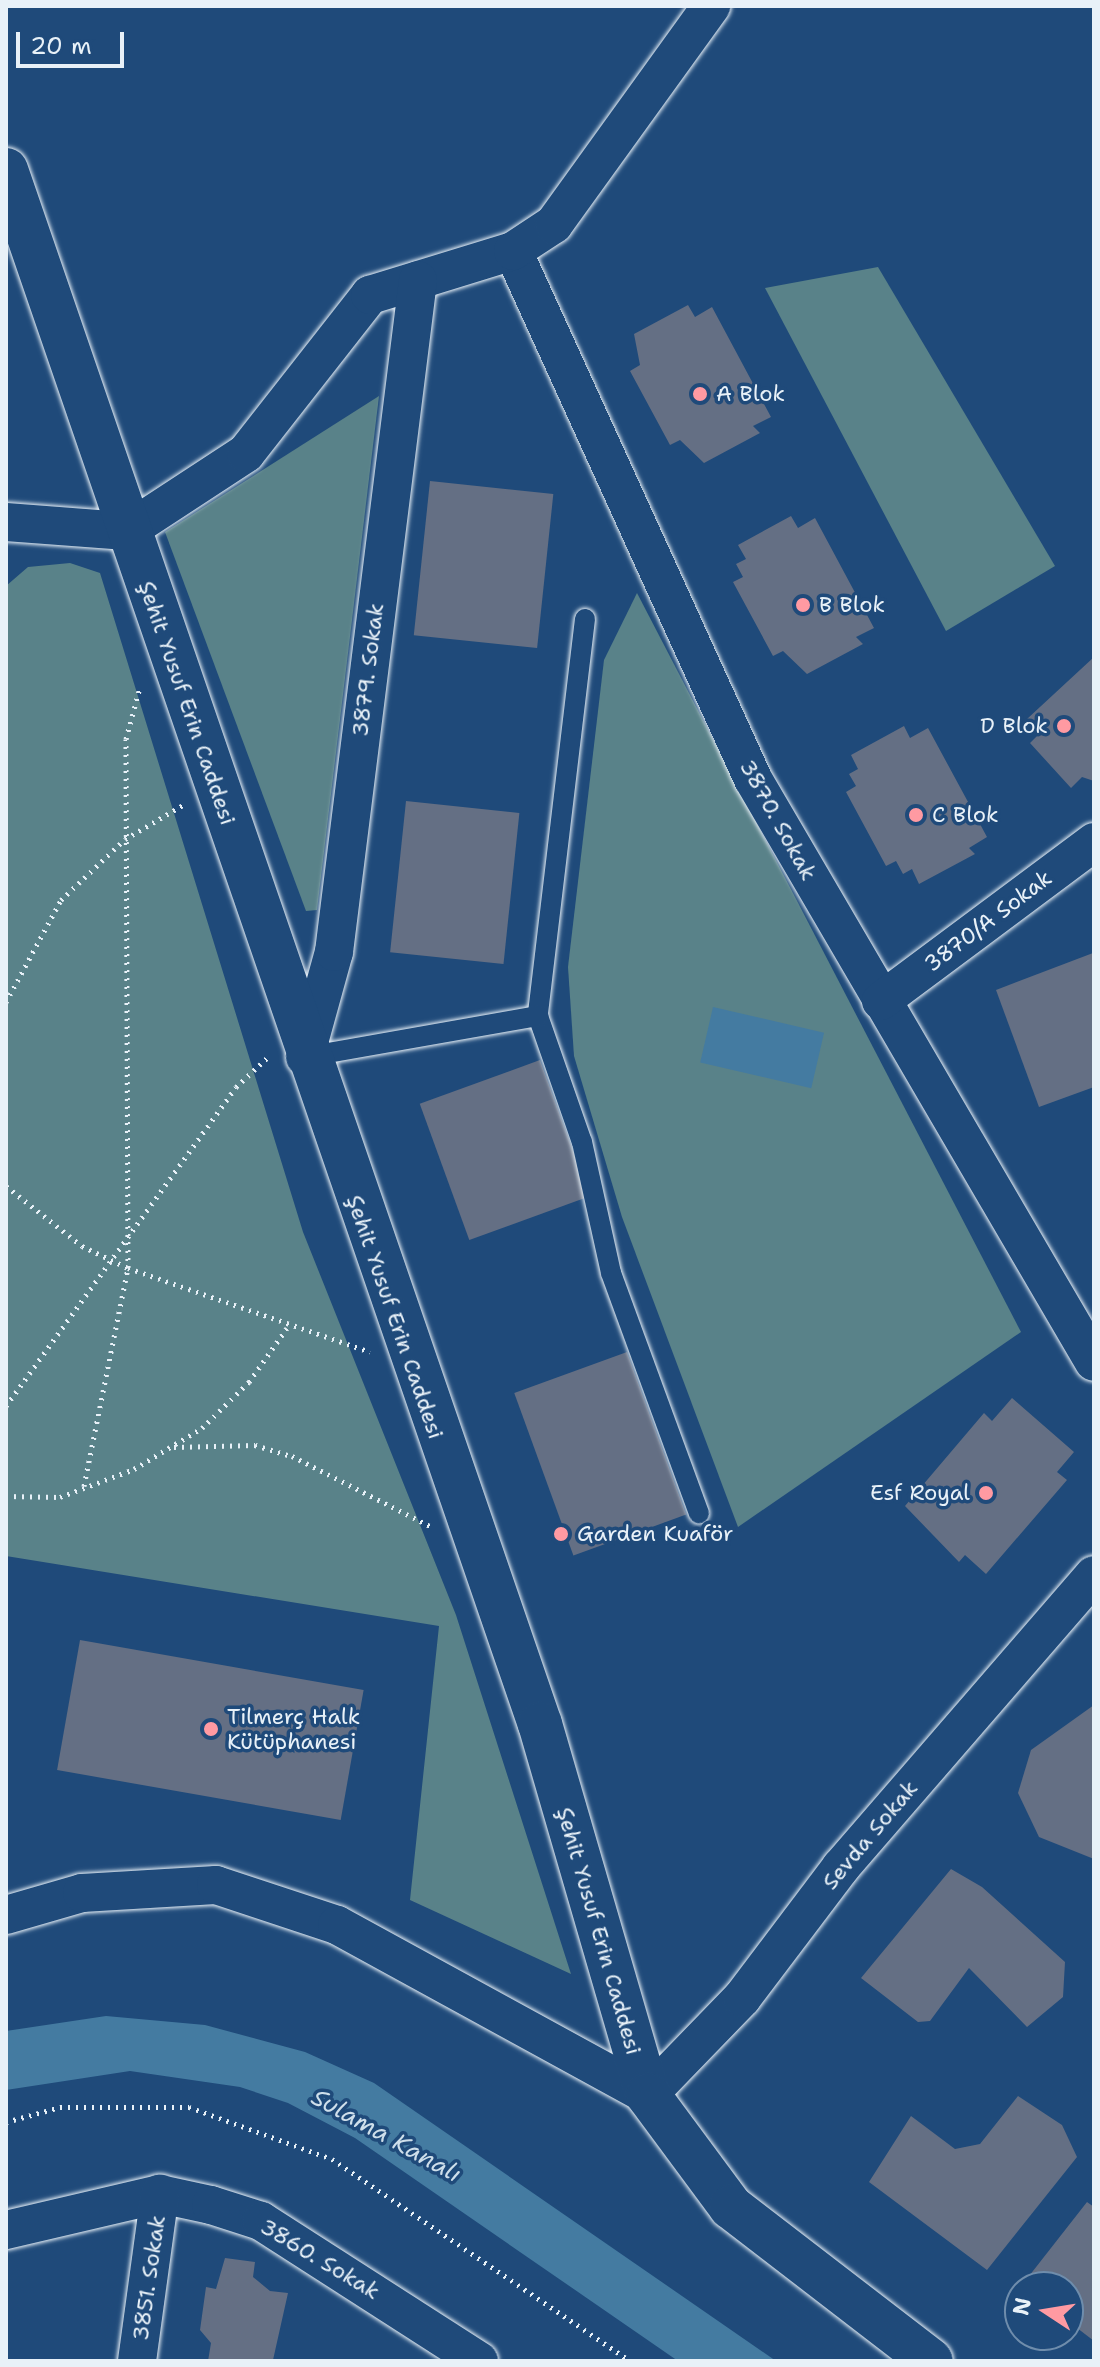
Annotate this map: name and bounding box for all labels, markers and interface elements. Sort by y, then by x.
scale bar [20,16,128,66]
text: 20 m [30,30,92,62]
place label: A Blok [716,381,785,407]
marker: A Blok [691,385,709,403]
street label: Şehit Yusuf Erin Caddesi [133,578,241,828]
place label: B Blok [819,592,885,618]
marker: B Blok [794,596,812,614]
street label: 3879. Sokak [347,602,389,738]
place label: D Blok [980,713,1048,739]
marker: D Blok [1055,717,1073,735]
street label: 3870. Sokak [734,755,822,885]
place label: C Blok [932,802,999,828]
marker: C Blok [907,806,925,824]
street label: 3870/A Sokak [919,865,1057,977]
street label: Şehit Yusuf Erin Caddesi [341,1192,449,1442]
place label: Esf Royal [870,1480,970,1506]
marker: Esf Royal [977,1484,995,1502]
place label: Garden Kuaför [577,1521,733,1547]
marker: Garden Kuaför [552,1525,570,1543]
place label: Tilmerç Halk Kütüphanesi [227,1703,360,1754]
marker: Tilmerç Halk Kütüphanesi [202,1720,220,1738]
street label: Sevda Sokak [817,1775,923,1895]
street label: Şehit Yusuf Erin Caddesi [551,1804,647,2058]
water label: Sulama Kanalı [306,2083,466,2189]
street label: 3860. Sokak [255,2213,385,2305]
street label: 3851. Sokak [127,2214,171,2342]
north arrow [1004,2271,1084,2351]
text: N [1006,2295,1038,2318]

